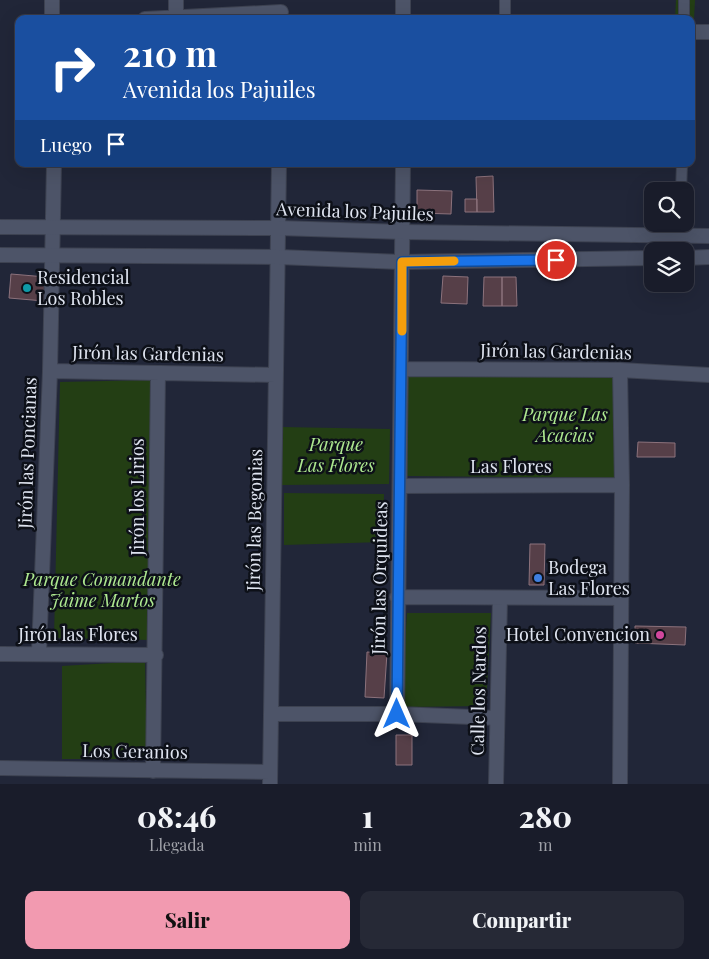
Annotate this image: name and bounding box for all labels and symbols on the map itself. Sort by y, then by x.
street label: Avenida los Pajuiles [275,196,434,226]
pin [535,239,577,281]
place label: Residencial Los Robles [37,265,130,310]
marker: Residencial Los Robles [21,282,33,294]
street label: Jirón las Gardenias [479,338,632,364]
street label: Jirón las Gardenias [71,340,224,366]
street label: Jirón las Poncianas [12,377,42,530]
park label: Parque Las Acacias [521,402,608,447]
park label: Parque Las Flores [296,432,375,477]
street label: Jirón los Lirios [125,438,149,557]
street label: Jirón las Begonias [241,449,267,592]
street label: Las Flores [470,454,552,478]
street label: Jirón las Orquideas [366,501,392,656]
place label: Bodega Las Flores [548,555,630,600]
park label: Parque Comandante Jaime Martos [22,567,181,612]
marker: Bodega Las Flores [532,572,544,584]
street label: Jirón las Flores [17,622,138,646]
place label: Hotel Convencion [506,622,650,646]
street label: Calle los Nardos [465,626,491,756]
marker: Hotel Convencion [654,629,666,641]
position arrow [370,687,422,739]
street label: Los Geranios [82,738,188,764]

